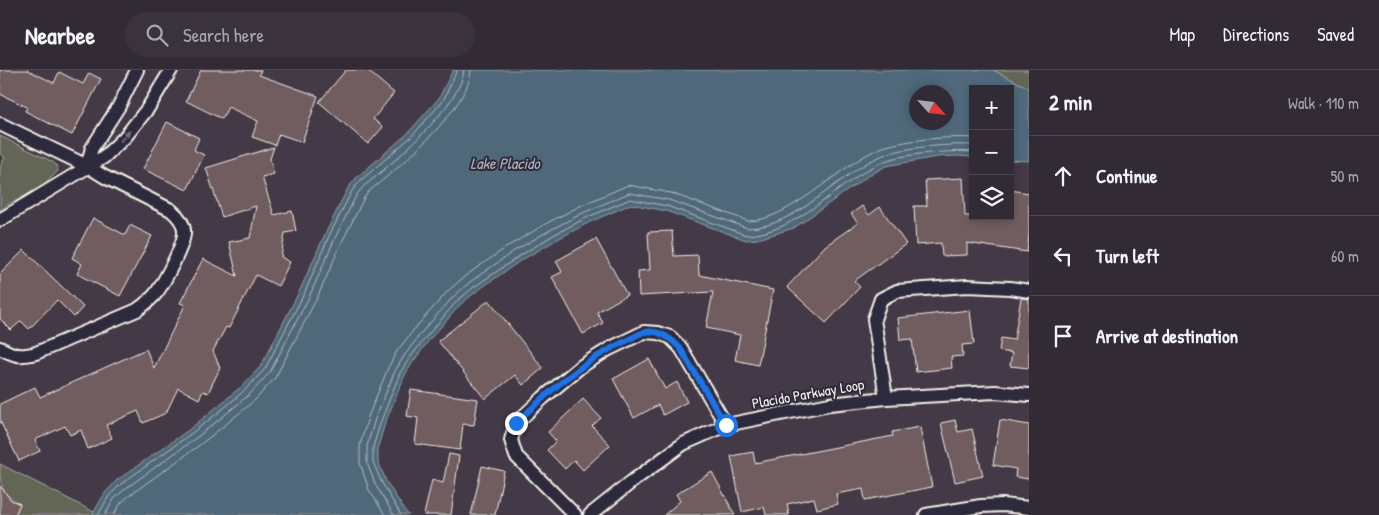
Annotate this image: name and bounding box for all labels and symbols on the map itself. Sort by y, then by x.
north arrow [909,85,954,130]
one-way arrow [119,130,131,142]
water label: Lake Placido [470,152,541,174]
street label: Placido Parkway Loop [750,373,866,414]
route end [505,412,528,435]
route start [715,414,738,437]

